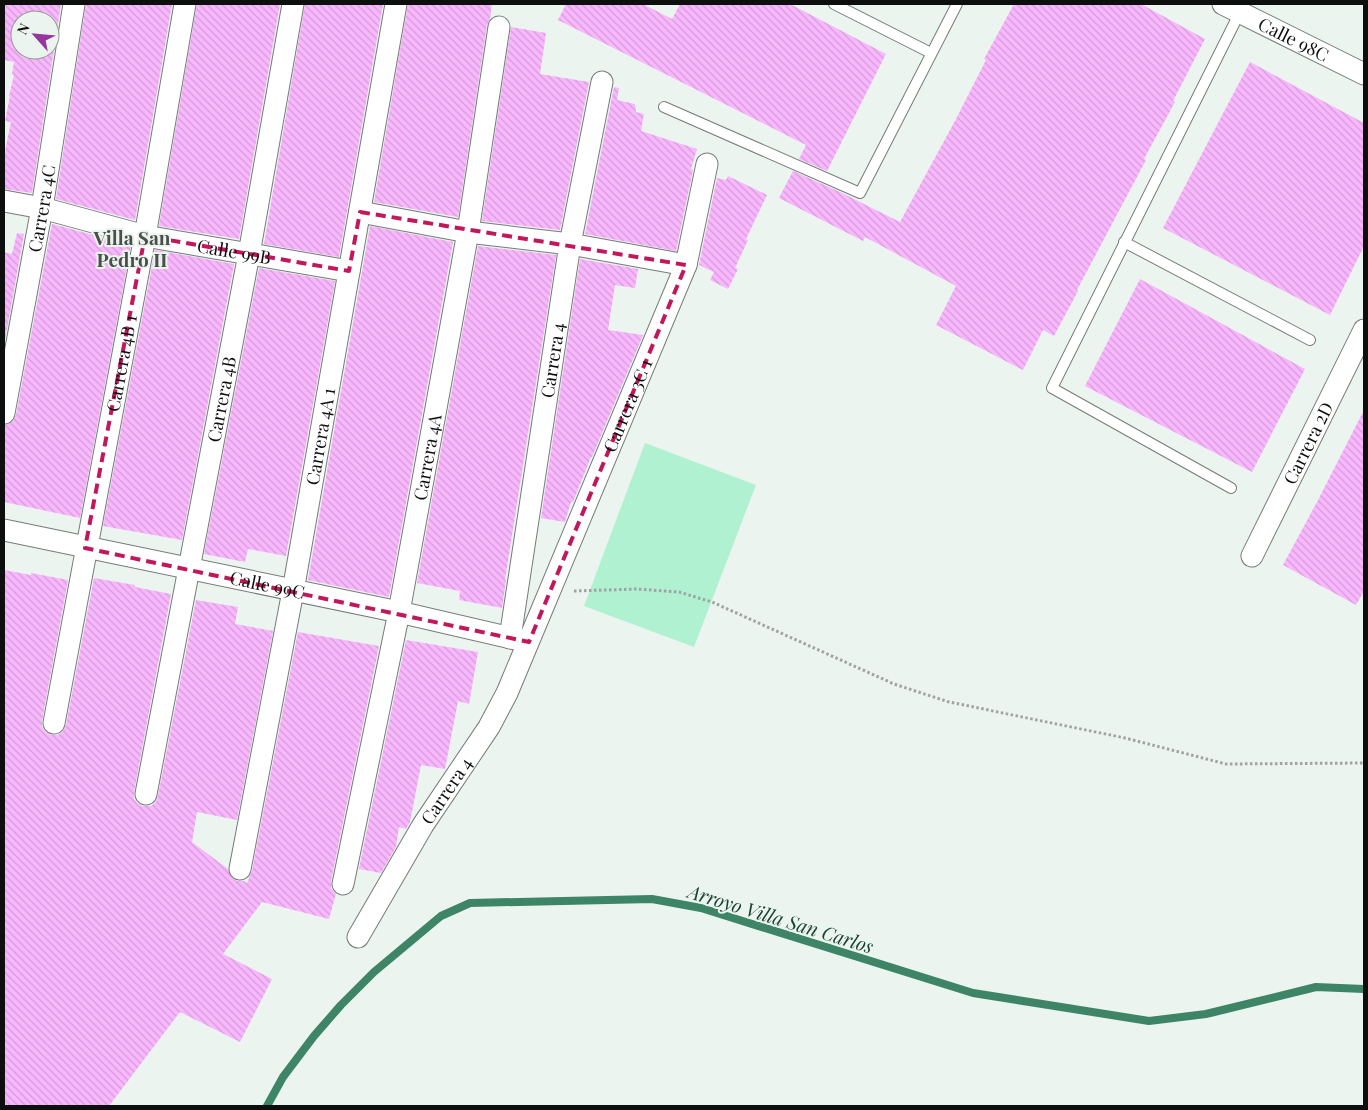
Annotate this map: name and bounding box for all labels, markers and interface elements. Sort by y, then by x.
north arrow [10,10,60,60]
street label: Calle 98C [1254,11,1333,67]
text: N [12,20,34,38]
street label: Carrera 4C [22,163,61,254]
district label: Villa San Pedro II [93,224,171,272]
street label: Calle 99B [196,233,273,269]
street label: Carrera 4B 1 [100,312,142,414]
street label: Carrera 4 [535,321,570,400]
street label: Carrera 4B [201,354,241,444]
street label: Carrera 3C 1 [597,355,658,456]
street label: Carrera 4A 1 [300,386,341,487]
street label: Carrera 2D [1277,398,1338,488]
street label: Carrera 4A [408,412,447,502]
street label: Calle 99C [228,565,307,604]
street label: Carrera 4 [415,752,477,829]
water label: Arroyo Villa San Carlos [683,877,877,959]

